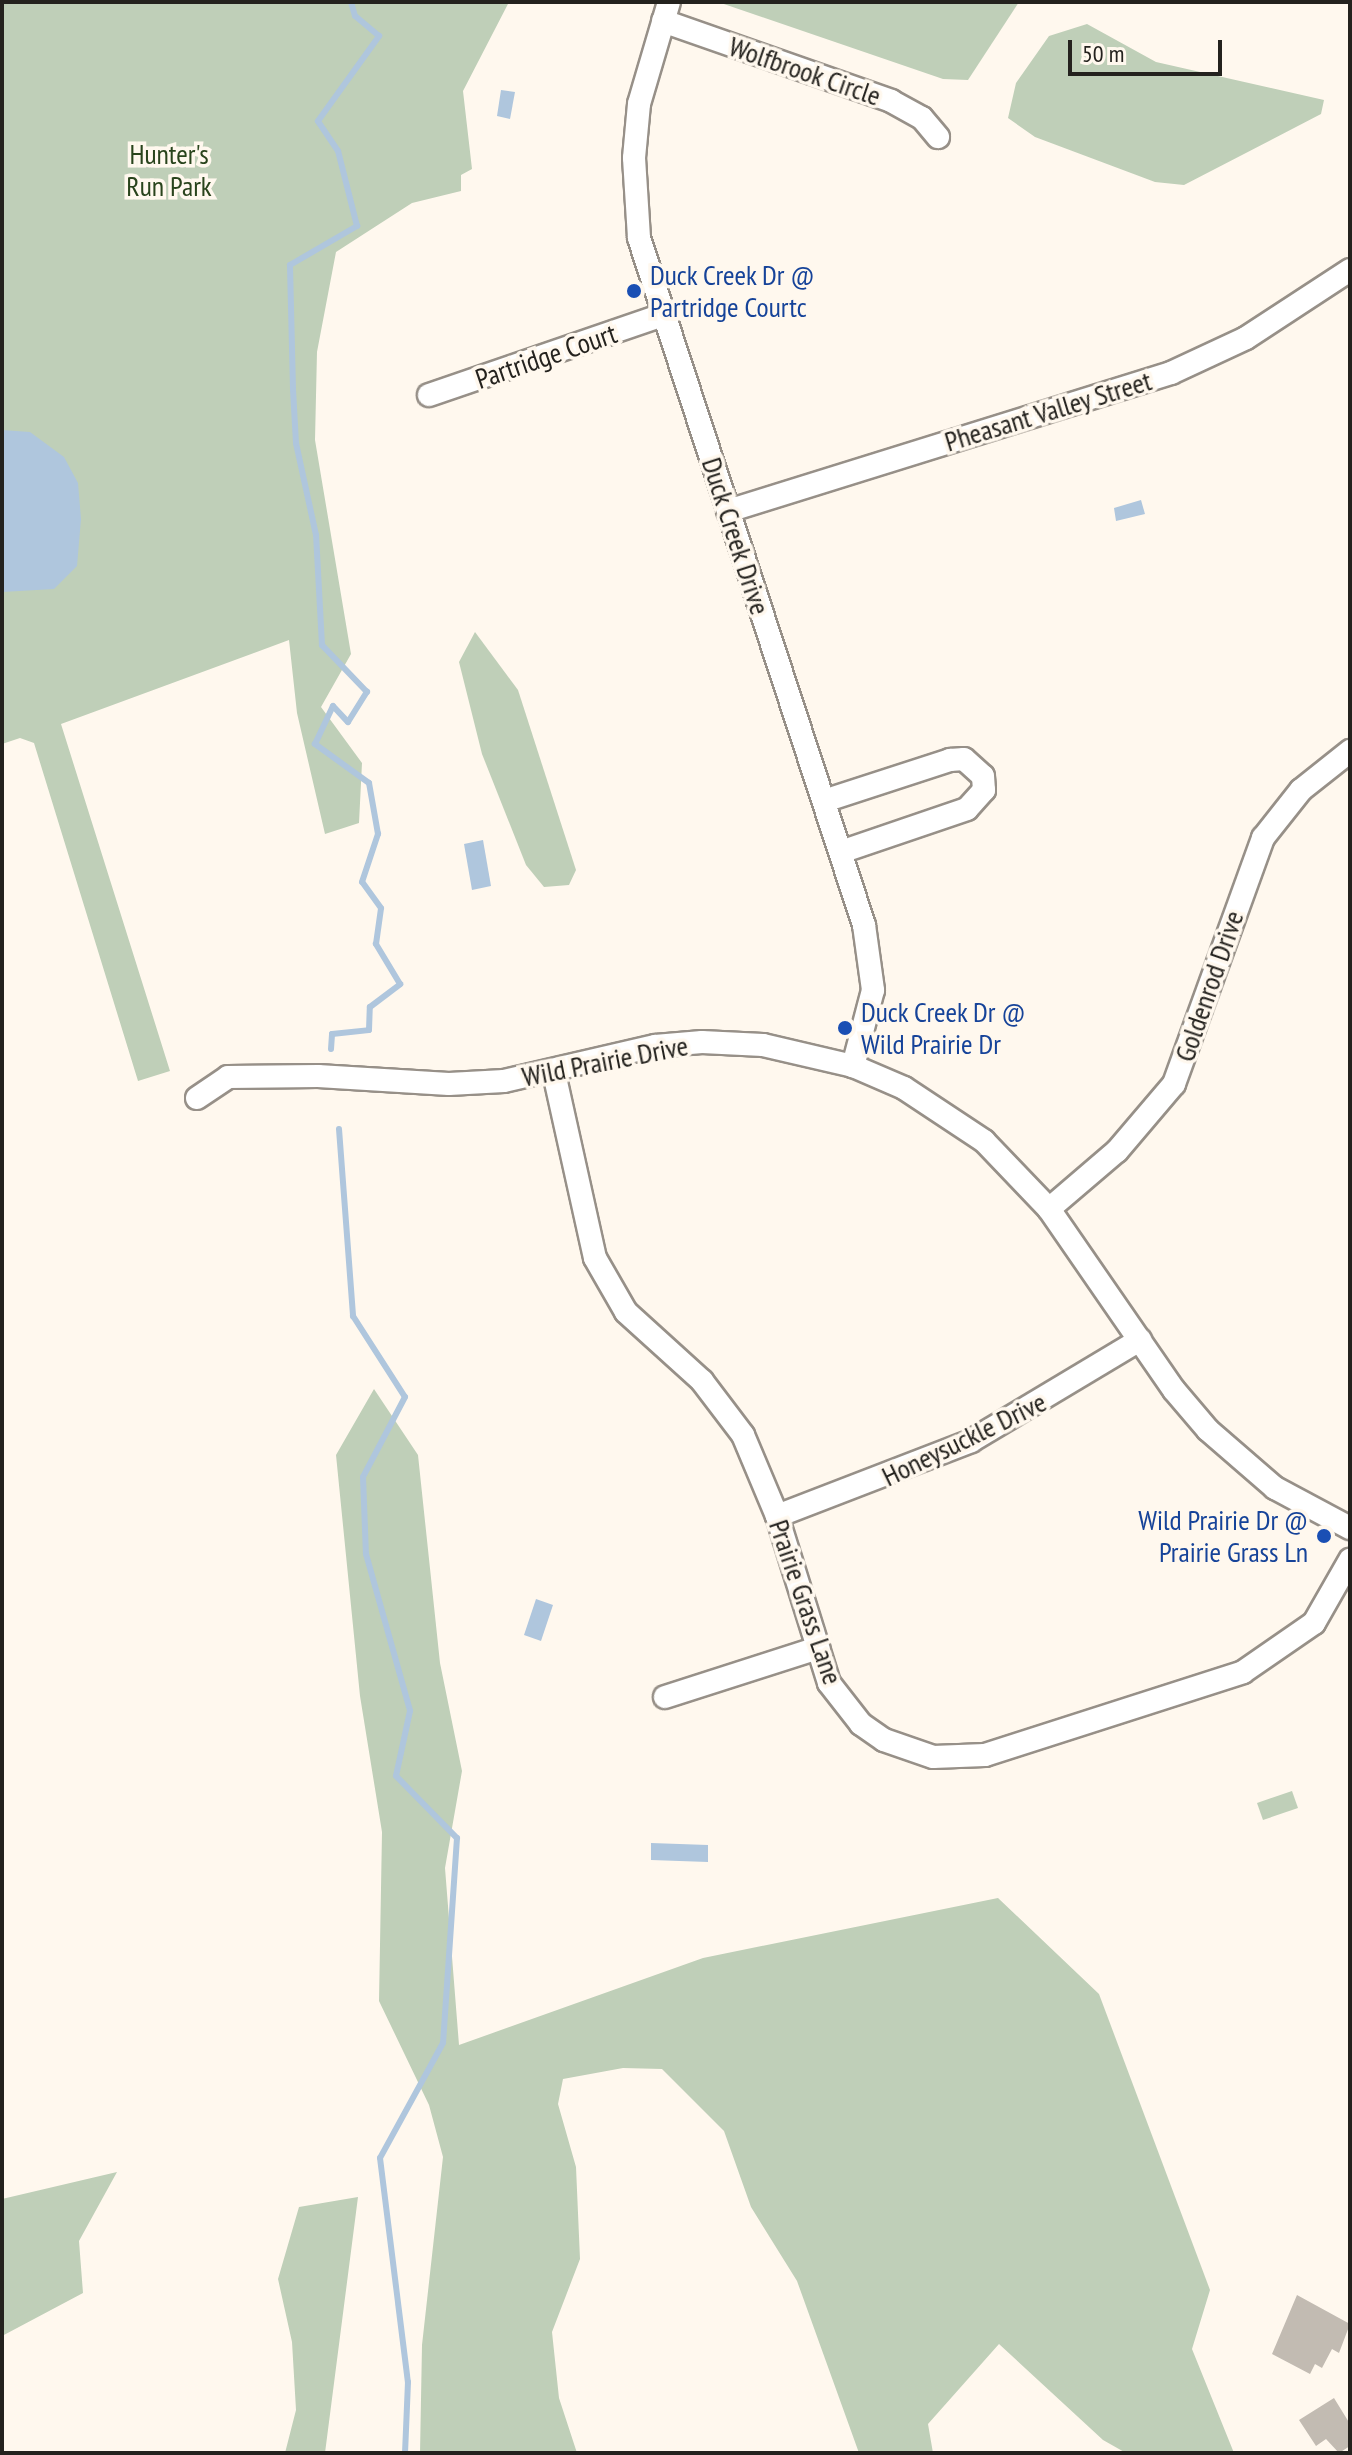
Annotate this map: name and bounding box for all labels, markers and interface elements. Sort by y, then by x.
scale bar [1072,24,1226,74]
street label: Wolfbrook Circle [724,29,886,113]
text: 50 m [1082,38,1124,69]
park label: Hunter's Run Park [126,137,212,203]
place label: Duck Creek Dr @ Partridge Courtc [650,258,816,324]
marker: Duck Creek Dr @ Partridge Courtc [625,282,643,300]
street label: Partridge Court [471,316,621,396]
street label: Pheasant Valley Street [940,363,1156,459]
street label: Duck Creek Drive [695,453,777,619]
street label: Goldenrod Drive [1168,906,1250,1066]
place label: Duck Creek Dr @ Wild Prairie Dr [861,995,1027,1061]
marker: Duck Creek Dr @ Wild Prairie Dr [836,1019,854,1037]
street label: Wild Prairie Drive [519,1028,691,1094]
street label: Honeysuckle Drive [876,1385,1052,1493]
place label: Wild Prairie Dr @ Prairie Grass Ln [1138,1503,1308,1569]
street label: Prairie Grass Lane [762,1515,850,1689]
marker: Wild Prairie Dr @ Prairie Grass Ln [1315,1527,1333,1545]

